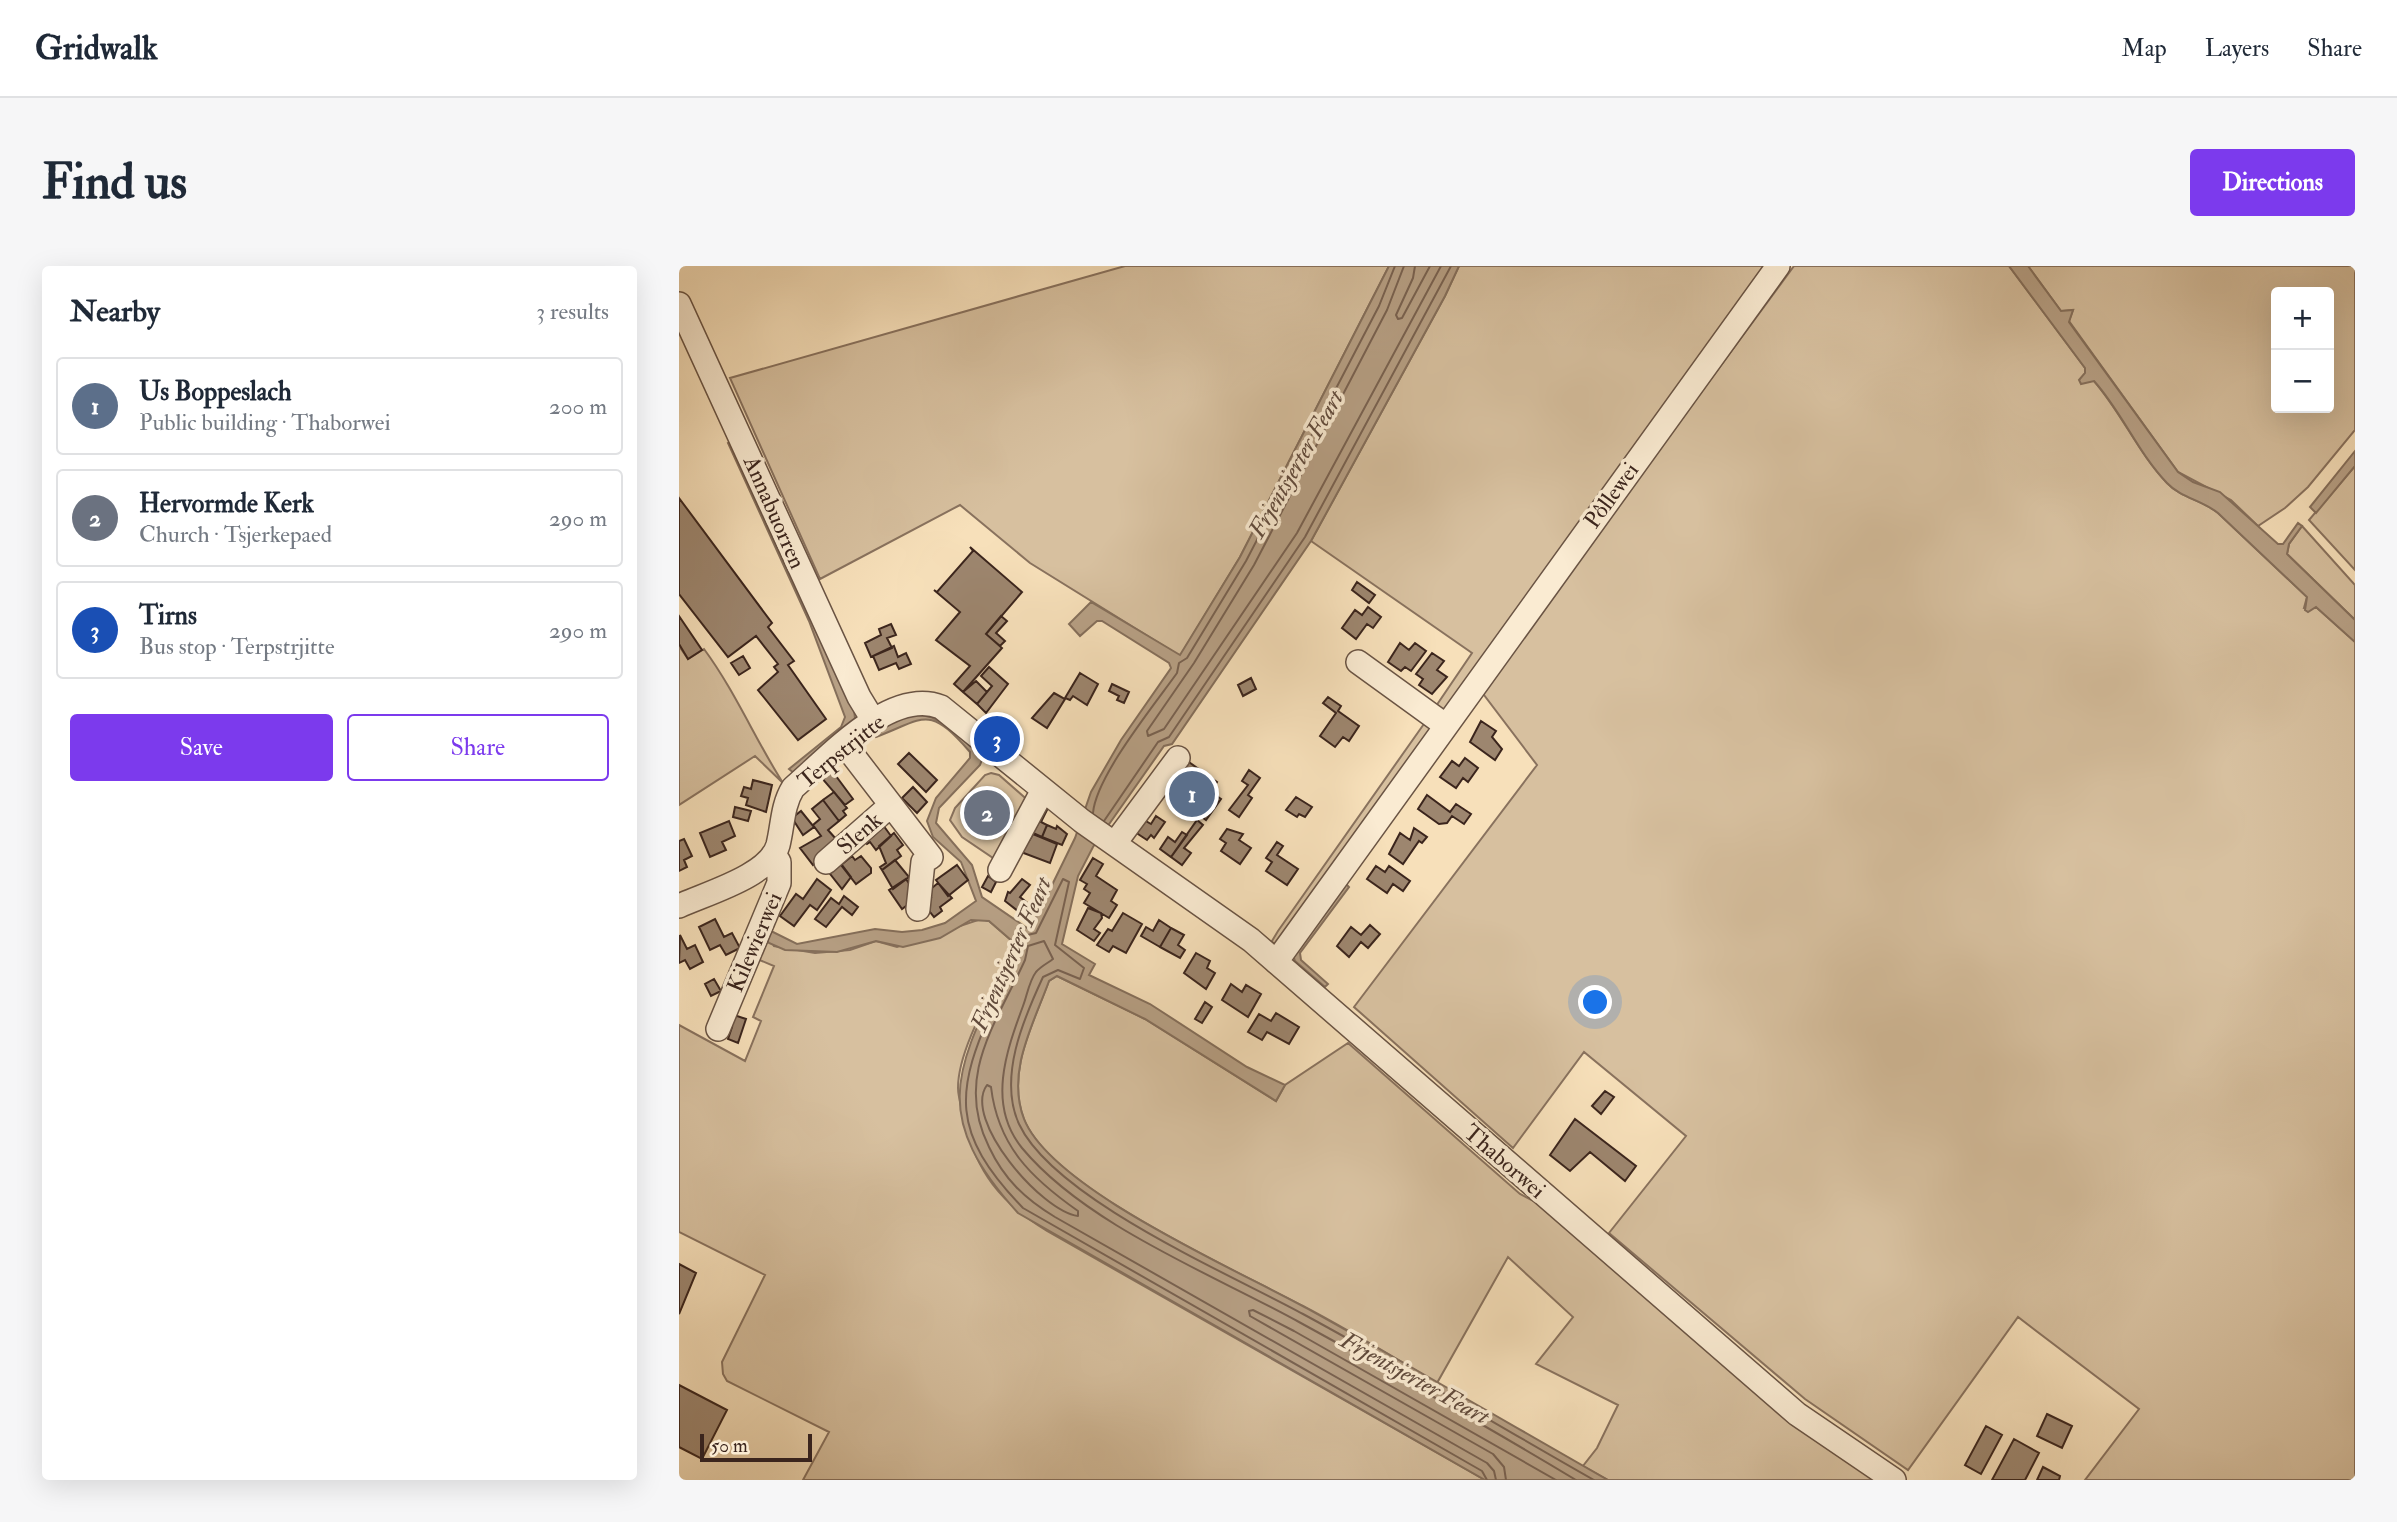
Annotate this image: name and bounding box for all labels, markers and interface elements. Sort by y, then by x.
text: Gridwalk [35,28,158,69]
text: Map [2122,33,2167,64]
text: Layers [2205,33,2269,64]
text: Share [2307,33,2362,64]
button: Directions [2190,149,2355,216]
text: Find us [42,152,187,213]
map controls [2271,287,2334,413]
button: + [2271,287,2334,350]
text: Nearby [70,293,160,330]
text: 3 results [536,297,609,326]
button: − [2271,350,2334,413]
text: Us Boppeslach [139,376,292,408]
water label: Frjentsjerter Feart [1241,384,1352,544]
text: 1 [91,392,99,421]
text: 200 m [549,392,607,421]
text: Public building · Thaborwei [139,408,391,437]
street label: Annabuorren [736,450,812,573]
street label: Pôllewei [1578,456,1645,534]
text: Hervormde Kerk [139,488,314,520]
text: 2 [89,504,101,533]
text: 290 m [549,504,607,533]
text: Church · Tsjerkepaed [139,520,332,549]
text: Tirns [139,600,197,632]
text: 3 [91,616,99,645]
text: 290 m [549,616,607,645]
text: Bus stop · Terpstrjitte [139,632,335,661]
street label: Terpstrjitte [792,707,892,796]
pin: 3 [974,713,1020,765]
button: Save [70,714,333,781]
button: Share [347,714,609,781]
pin: 1 [1169,768,1215,820]
pin: 2 [964,787,1010,839]
street label: Slenk [831,806,888,861]
water label: Frjentsjerter Feart [963,871,1060,1037]
street label: Kilewierwei [720,888,788,997]
your location [1578,985,1612,1019]
street label: Thaborwei [1458,1118,1552,1205]
water label: Frjentsjerter Feart [1334,1324,1496,1433]
scale bar [700,1431,812,1463]
text: 50 m [711,1434,748,1458]

